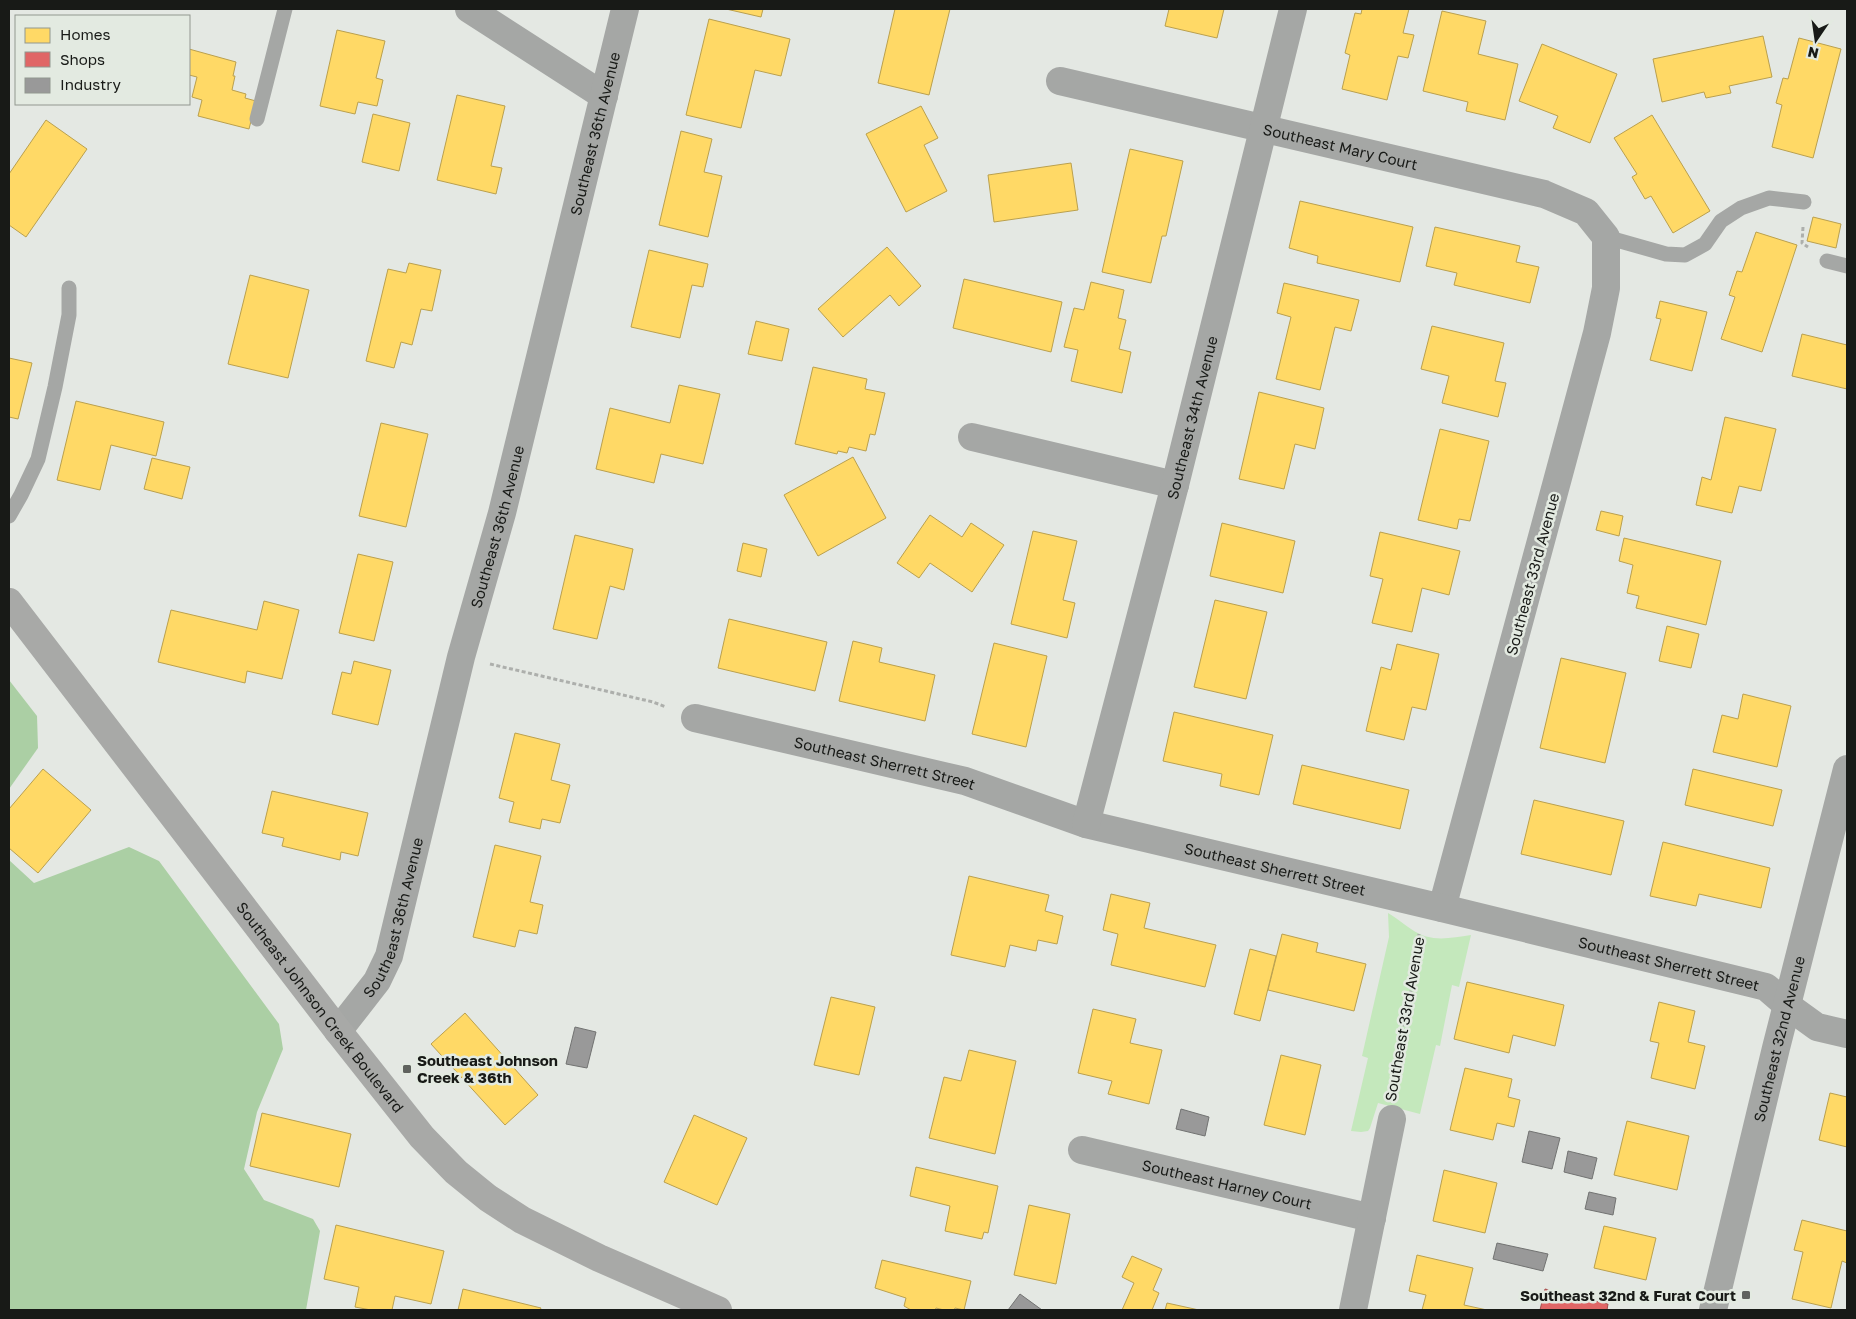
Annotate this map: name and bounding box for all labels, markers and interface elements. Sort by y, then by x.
legend [15,15,190,105]
north arrow [1791,15,1841,65]
text: Homes [60,25,110,43]
text: N [1806,44,1820,63]
text: Shops [60,50,105,68]
street label: Southeast 36th Avenue [566,50,623,217]
text: Industry [60,75,121,93]
street label: Southeast Mary Court [1261,120,1420,173]
street label: Southeast 34th Avenue [1163,334,1221,501]
street label: Southeast 36th Avenue [466,443,527,610]
street label: Southeast 33rd Avenue [1502,491,1562,657]
street label: Southeast Sherrett Street [792,732,978,793]
street label: Southeast 36th Avenue [359,835,426,1001]
street label: Southeast Sherrett Street [1183,839,1368,899]
street label: Southeast Johnson Creek Boulevard [233,898,408,1116]
street label: Southeast Sherrett Street [1577,933,1761,994]
street label: Southeast 33rd Avenue [1381,935,1427,1103]
street label: Southeast 32nd Avenue [1750,954,1808,1124]
place label: Southeast Johnson Creek & 36th [417,1051,558,1086]
marker: Southeast Johnson Creek & 36th [401,1063,413,1075]
street label: Southeast Harney Court [1140,1155,1314,1213]
place label: Southeast 32nd & Furat Court [1520,1286,1736,1304]
marker: Southeast 32nd & Furat Court [1740,1289,1752,1301]

